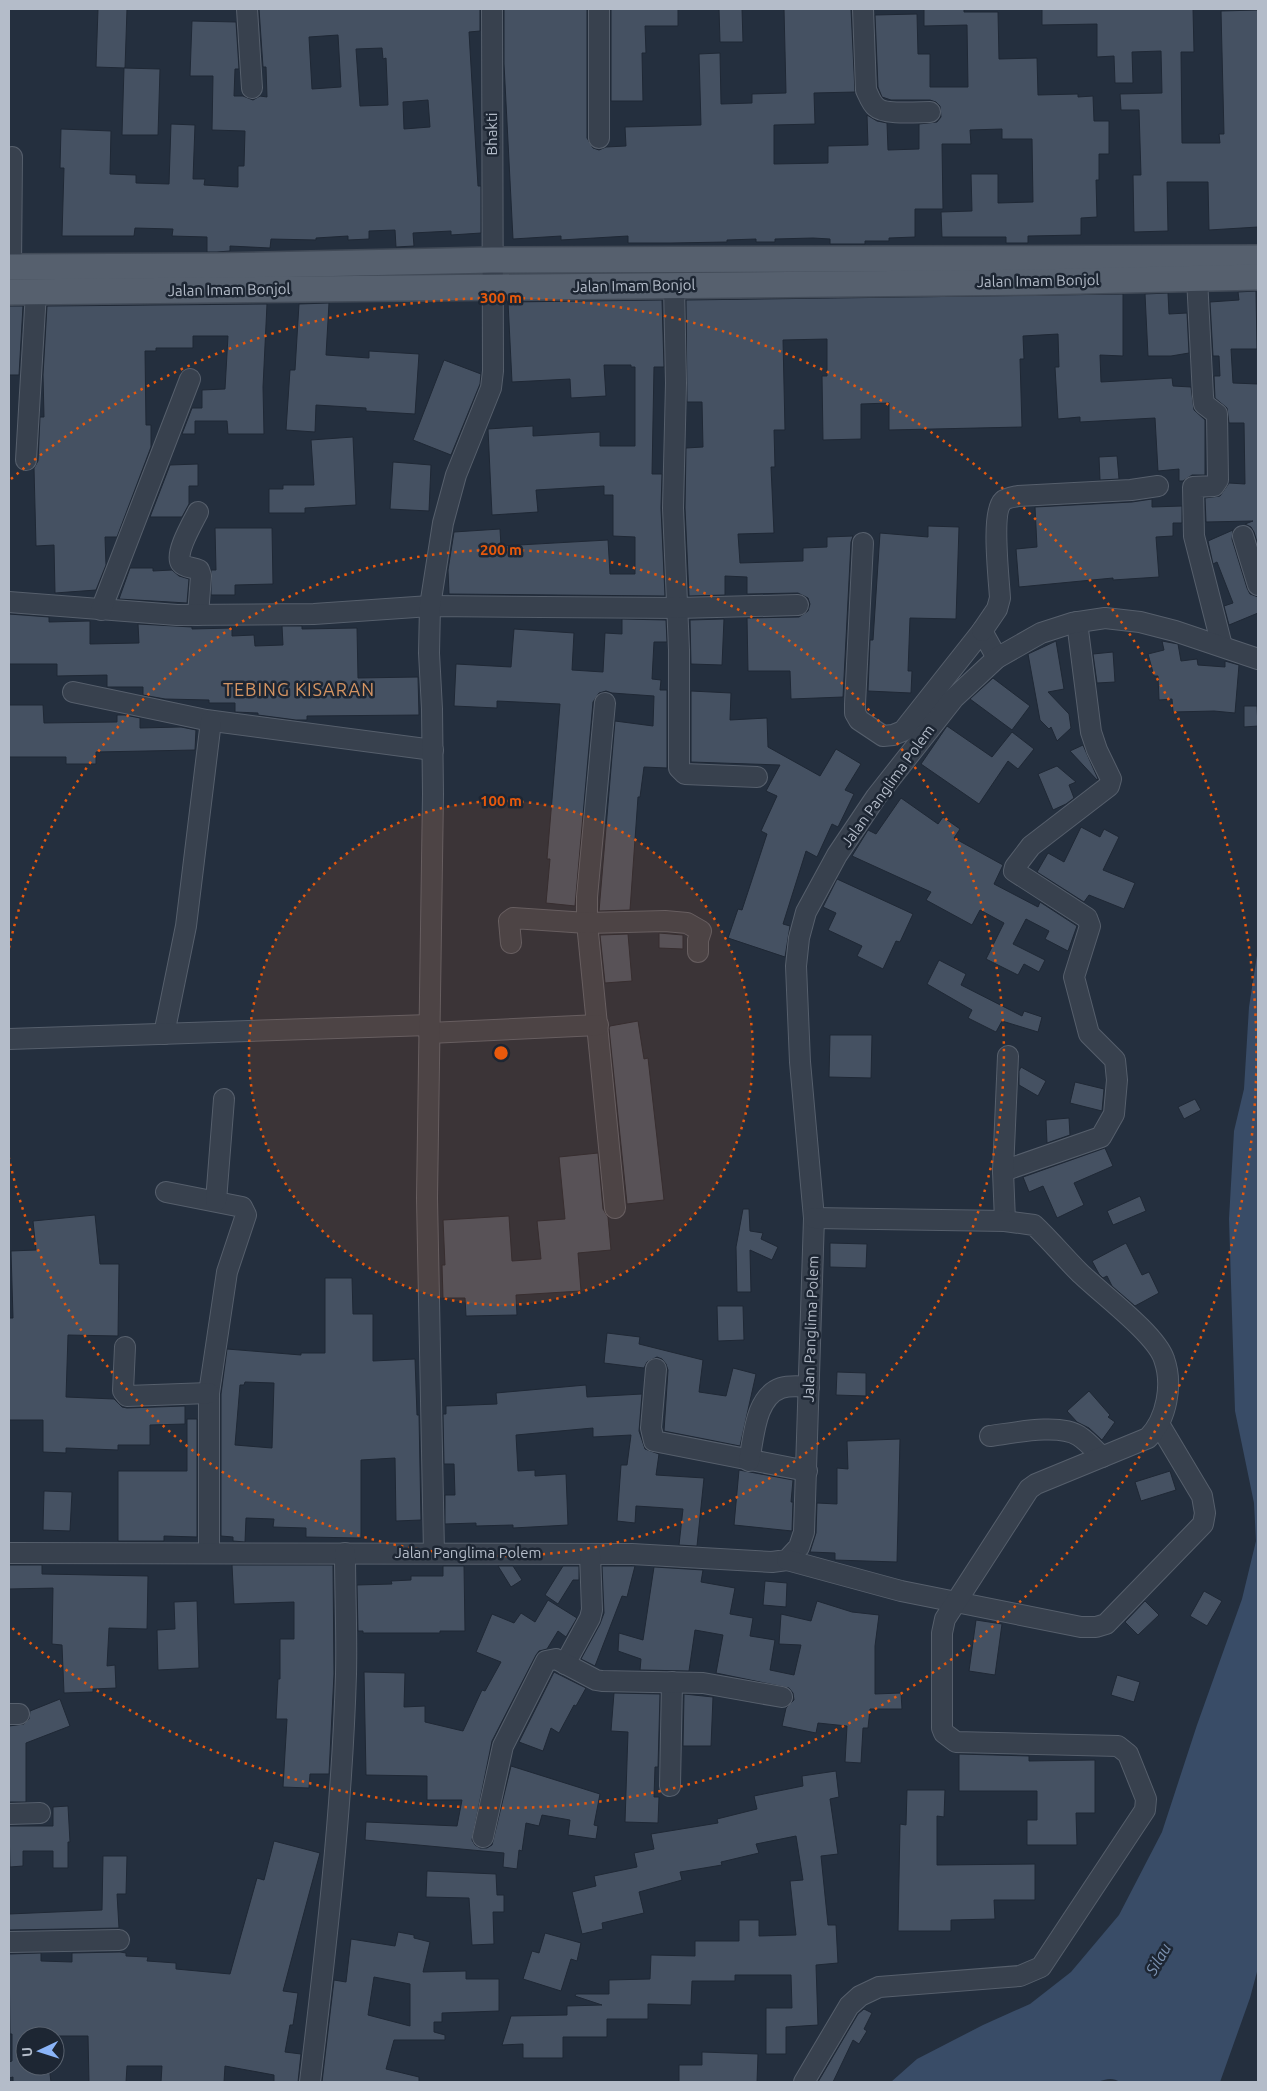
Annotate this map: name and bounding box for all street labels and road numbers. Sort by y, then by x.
street label: Bhakti [483,113,500,155]
street label: Jalan Imam Bonjol [976,271,1100,290]
street label: Jalan Imam Bonjol [572,276,696,295]
street label: Jalan Imam Bonjol [167,280,291,299]
street label: Jalan Panglima Polem [838,721,938,850]
street label: Jalan Panglima Polem [799,1255,822,1403]
street label: Jalan Panglima Polem [395,1544,541,1561]

